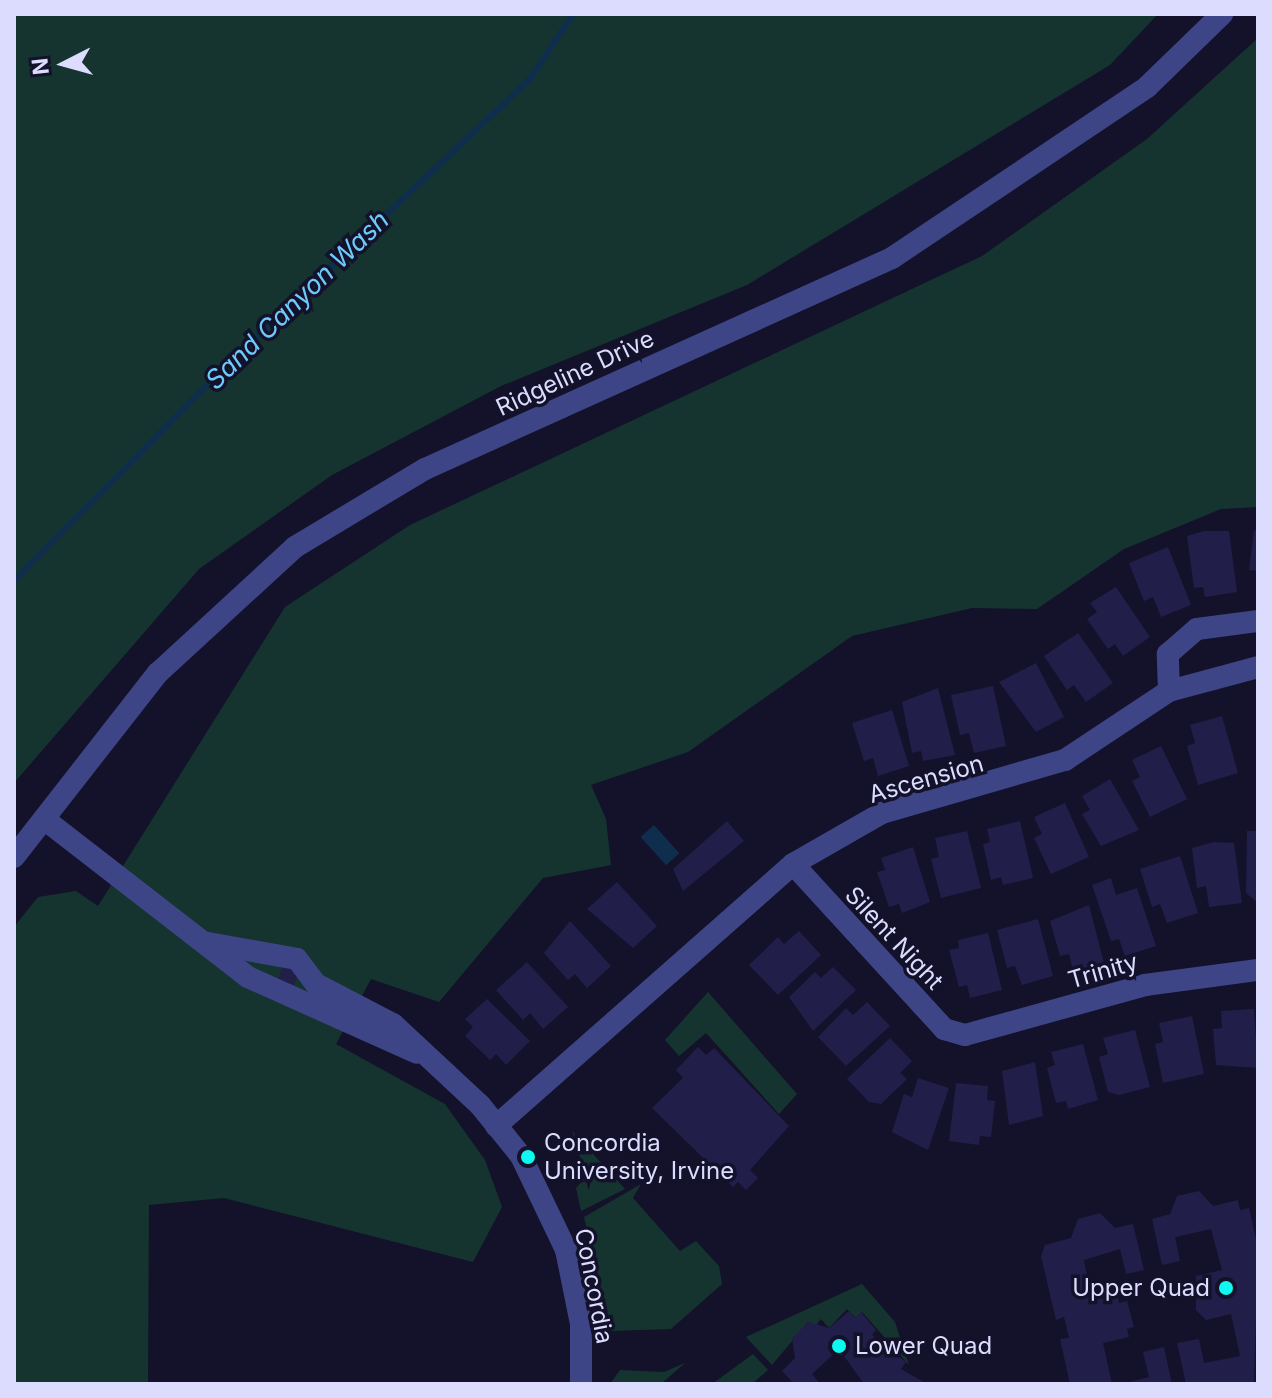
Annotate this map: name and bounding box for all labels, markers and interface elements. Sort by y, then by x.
north arrow [24,24,104,104]
text: N [26,57,54,76]
water label: Sand Canyon Wash [199,204,395,396]
street label: Ridgeline Drive [492,324,658,422]
street label: Ascension [865,749,987,809]
street label: Silent Night [839,880,949,996]
street label: Trinity [1065,947,1141,995]
place label: Concordia University, Irvine [544,1129,734,1185]
marker: Concordia University, Irvine [519,1148,537,1166]
street label: Concordia [569,1226,619,1346]
place label: Upper Quad [1072,1274,1210,1302]
marker: Upper Quad [1217,1279,1235,1297]
place label: Lower Quad [855,1332,992,1360]
marker: Lower Quad [830,1337,848,1355]

